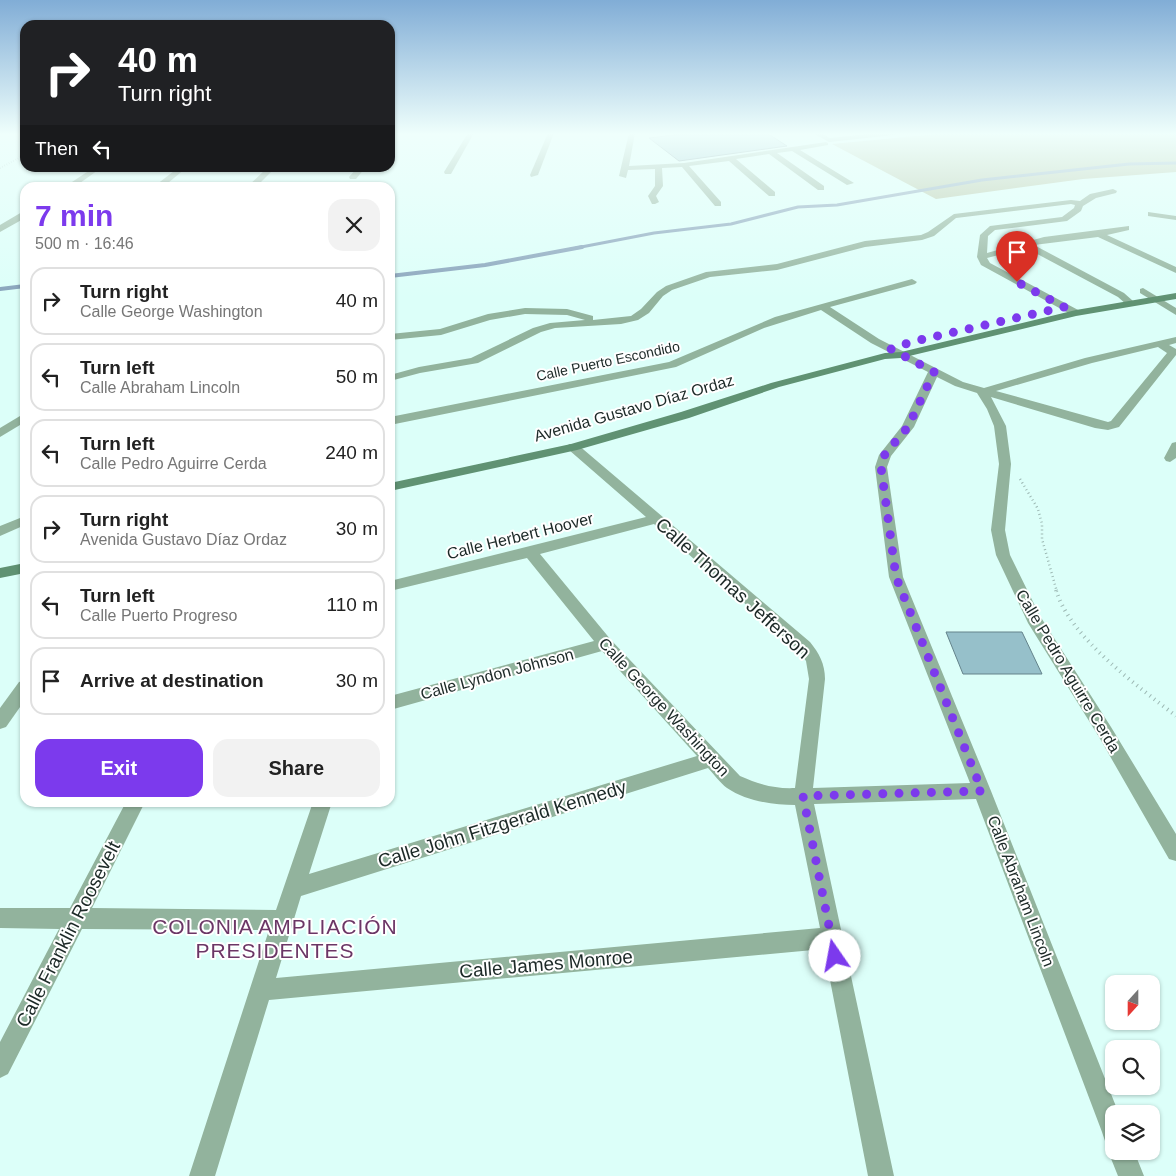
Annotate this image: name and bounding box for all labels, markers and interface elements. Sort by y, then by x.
icon: right [35,40,100,105]
text: 40 m [118,40,198,79]
text: Turn right [118,81,211,106]
icon: left [88,135,116,163]
text: Then [35,138,78,159]
text: 7 min [35,199,113,232]
button: close [328,199,380,251]
pin [996,231,1038,282]
text: 500 m · 16:46 [35,235,134,252]
icon: arrive [1003,238,1031,266]
text: Turn right [80,281,168,302]
icon: right [37,287,65,315]
text: 40 m [336,290,378,311]
text: Calle George Washington [80,303,263,320]
street label: Calle Puerto Escondido [535,338,681,384]
text: Turn left [80,357,155,378]
icon: left [37,363,65,391]
text: 50 m [336,366,378,387]
street label: Avenida Gustavo Díaz Ordaz [532,371,736,445]
text: Calle Abraham Lincoln [80,379,240,396]
text: Turn left [80,433,155,454]
icon: left [37,439,65,467]
text: 240 m [325,442,378,463]
text: Calle Pedro Aguirre Cerda [80,455,267,472]
text: Turn right [80,509,168,530]
street label: Calle Herbert Hoover [445,509,596,562]
street label: Calle Thomas Jefferson [652,513,814,663]
icon: right [37,515,65,543]
text: 30 m [336,518,378,539]
text: Avenida Gustavo Díaz Ordaz [80,531,287,548]
text: Turn left [80,585,155,606]
street label: Calle Pedro Aguirre Cerda [1013,587,1123,756]
icon: left [37,591,65,619]
text: 110 m [327,594,378,615]
text: Calle Puerto Progreso [80,607,237,624]
street label: Calle George Washington [596,634,732,780]
street label: Calle Lyndon Johnson [419,645,575,703]
icon: arrive [37,667,65,695]
text: Arrive at destination [80,670,264,691]
text: 30 m [336,670,378,691]
button: Exit [35,739,203,797]
button: Share [213,739,380,797]
street label: Calle John Fitzgerald Kennedy [375,776,629,872]
street label: Calle Abraham Lincoln [984,813,1058,969]
street label: Calle Franklin Roosevelt [12,837,124,1031]
district label: COLONIA AMPLIACIÓN PRESIDENTES [152,915,398,962]
position arrow [808,929,860,981]
street label: Calle James Monroe [458,946,634,982]
north arrow [1105,975,1160,1030]
map controls [1105,975,1160,1160]
button: search [1105,1040,1160,1095]
button: layers [1105,1105,1160,1160]

